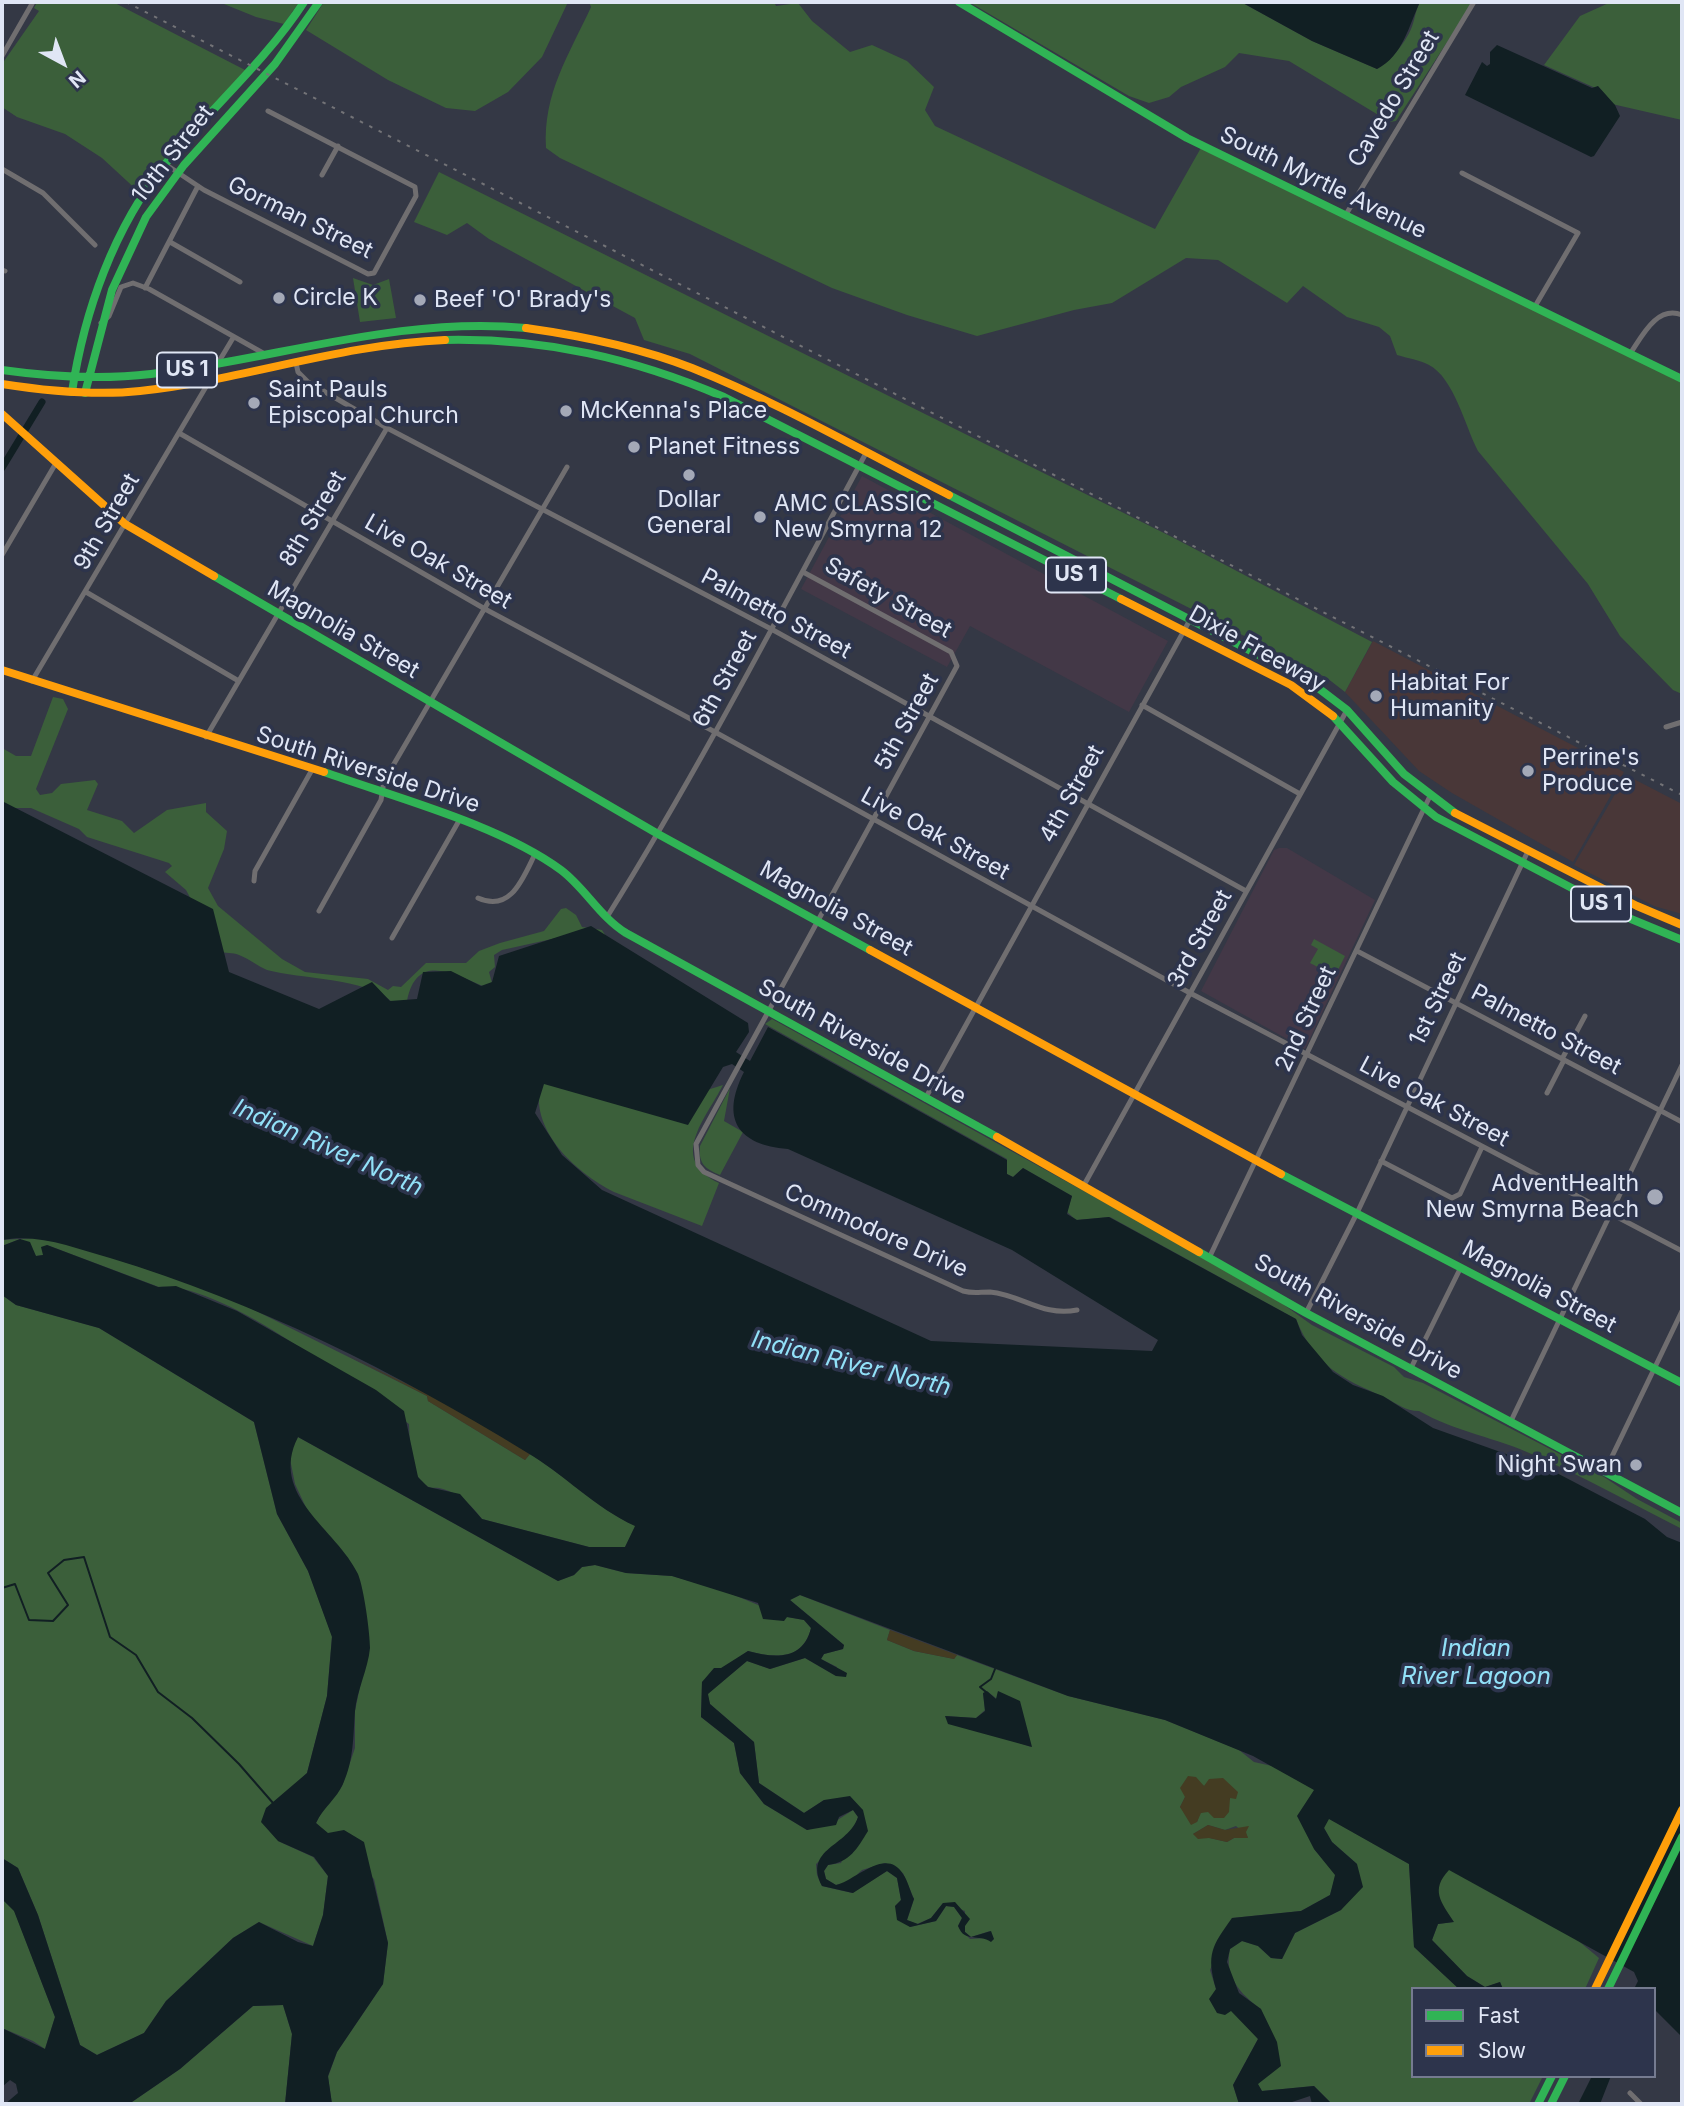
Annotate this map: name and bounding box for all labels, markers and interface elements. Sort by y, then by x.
street label: Cavedo Street [1342,26,1446,172]
north arrow [28,28,98,98]
text: N [64,66,90,93]
street label: 10th Street [126,100,220,208]
street label: South Myrtle Avenue [1215,121,1431,245]
street label: Gorman Street [223,171,377,265]
place label: Circle K [293,284,378,312]
place label: Beef 'O' Brady's [434,286,611,314]
marker: Circle K [271,290,287,306]
marker: Beef 'O' Brady's [412,292,428,308]
road number: US 1 [157,352,217,388]
place label: Saint Pauls Episcopal Church [268,376,459,430]
marker: Saint Pauls Episcopal Church [246,395,262,411]
place label: McKenna's Place [580,397,767,425]
marker: McKenna's Place [558,403,574,419]
place label: Planet Fitness [648,433,800,461]
marker: Planet Fitness [626,439,642,455]
street label: 8th Street [274,466,352,572]
marker: Dollar General [681,467,697,483]
street label: 9th Street [68,469,146,575]
place label: Dollar General [647,486,731,540]
place label: AMC CLASSIC New Smyrna 12 [774,490,942,544]
street label: Live Oak Street [359,509,517,615]
marker: AMC CLASSIC New Smyrna 12 [752,509,768,525]
street label: Safety Street [820,552,956,644]
road number: US 1 [1046,558,1106,592]
street label: Palmetto Street [696,563,856,665]
street label: Magnolia Street [262,575,424,685]
street label: Dixie Freeway [1184,600,1330,698]
street label: 6th Street [687,626,763,732]
street label: 5th Street [869,669,945,775]
place label: Habitat For Humanity [1390,669,1509,723]
marker: Habitat For Humanity [1368,688,1384,704]
street label: South Riverside Drive [253,721,483,819]
street label: 4th Street [1034,740,1110,848]
place label: Perrine's Produce [1542,744,1639,798]
marker: Perrine's Produce [1520,763,1536,779]
street label: Live Oak Street [856,782,1014,886]
street label: Magnolia Street [755,856,917,962]
street label: 3rd Street [1162,885,1238,993]
road number: US 1 [1571,886,1631,922]
street label: 1st Street [1404,948,1472,1050]
street label: 2nd Street [1270,962,1342,1076]
street label: South Riverside Drive [753,973,971,1111]
street label: Palmetto Street [1466,979,1626,1081]
street label: Live Oak Street [1354,1051,1514,1153]
water label: Indian River North [229,1093,427,1203]
place label: AdventHealth New Smyrna Beach [1426,1170,1639,1224]
street label: Commodore Drive [780,1178,972,1284]
marker: AdventHealth New Smyrna Beach [1645,1187,1665,1207]
street label: Magnolia Street [1457,1235,1621,1339]
street label: South Riverside Drive [1249,1248,1467,1386]
water label: Indian River North [748,1325,954,1403]
place label: Night Swan [1497,1451,1622,1479]
marker: Night Swan [1628,1457,1644,1473]
water label: Indian River Lagoon [1401,1635,1551,1691]
legend [1411,1987,1656,2078]
text: Fast [1478,2003,1520,2028]
text: Slow [1478,2038,1526,2063]

